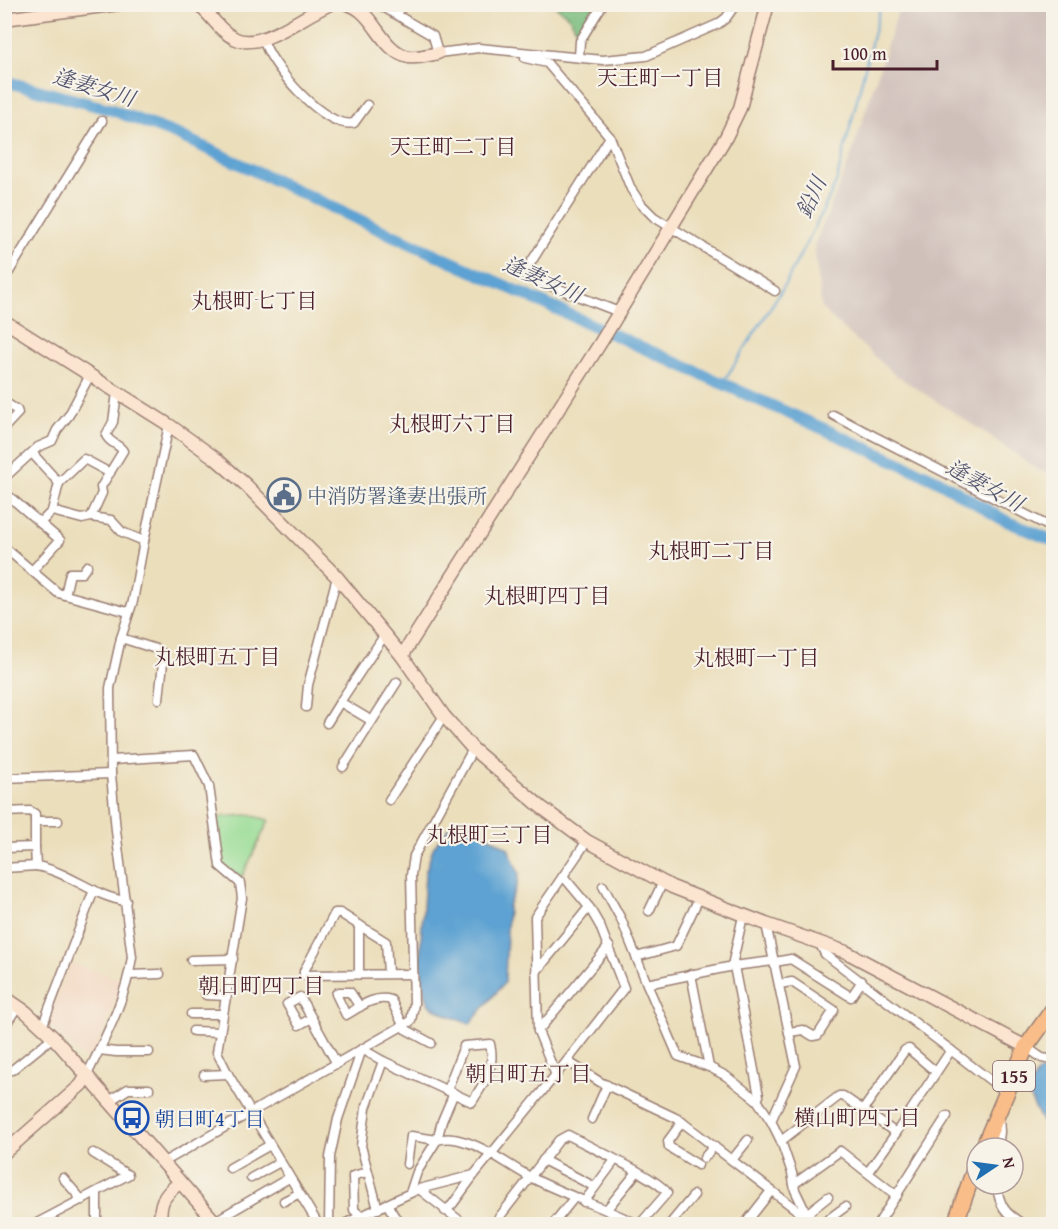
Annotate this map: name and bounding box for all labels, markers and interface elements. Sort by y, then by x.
scale bar [833,33,936,71]
text: 100 m [842,40,887,67]
water label: 逢妻女川 [49,60,141,115]
district label: 天王町一丁目 [597,62,723,93]
district label: 天王町二丁目 [390,131,516,162]
water label: 鉛川 [788,170,835,223]
water label: 逢妻女川 [498,248,590,311]
district label: 丸根町七丁目 [191,285,317,316]
district label: 丸根町六丁目 [389,408,515,439]
water label: 逢妻女川 [941,451,1031,520]
public building icon: 中消防署逢妻出張所 [266,477,302,513]
place label: 中消防署逢妻出張所 [307,481,487,510]
district label: 丸根町二丁目 [648,535,774,566]
district label: 丸根町四丁目 [484,580,610,611]
district label: 丸根町五丁目 [154,641,280,672]
district label: 丸根町一丁目 [693,642,819,673]
district label: 丸根町三丁目 [426,819,552,850]
district label: 朝日町四丁目 [198,970,324,1001]
district label: 朝日町五丁目 [465,1058,591,1089]
road number: 155 [993,1061,1035,1091]
bus stop icon: 朝日町4丁目 [114,1100,150,1136]
district label: 横山町四丁目 [794,1102,920,1133]
place label: 朝日町4丁目 [155,1104,265,1133]
north arrow [965,1136,1025,1196]
text: N [997,1155,1023,1171]

